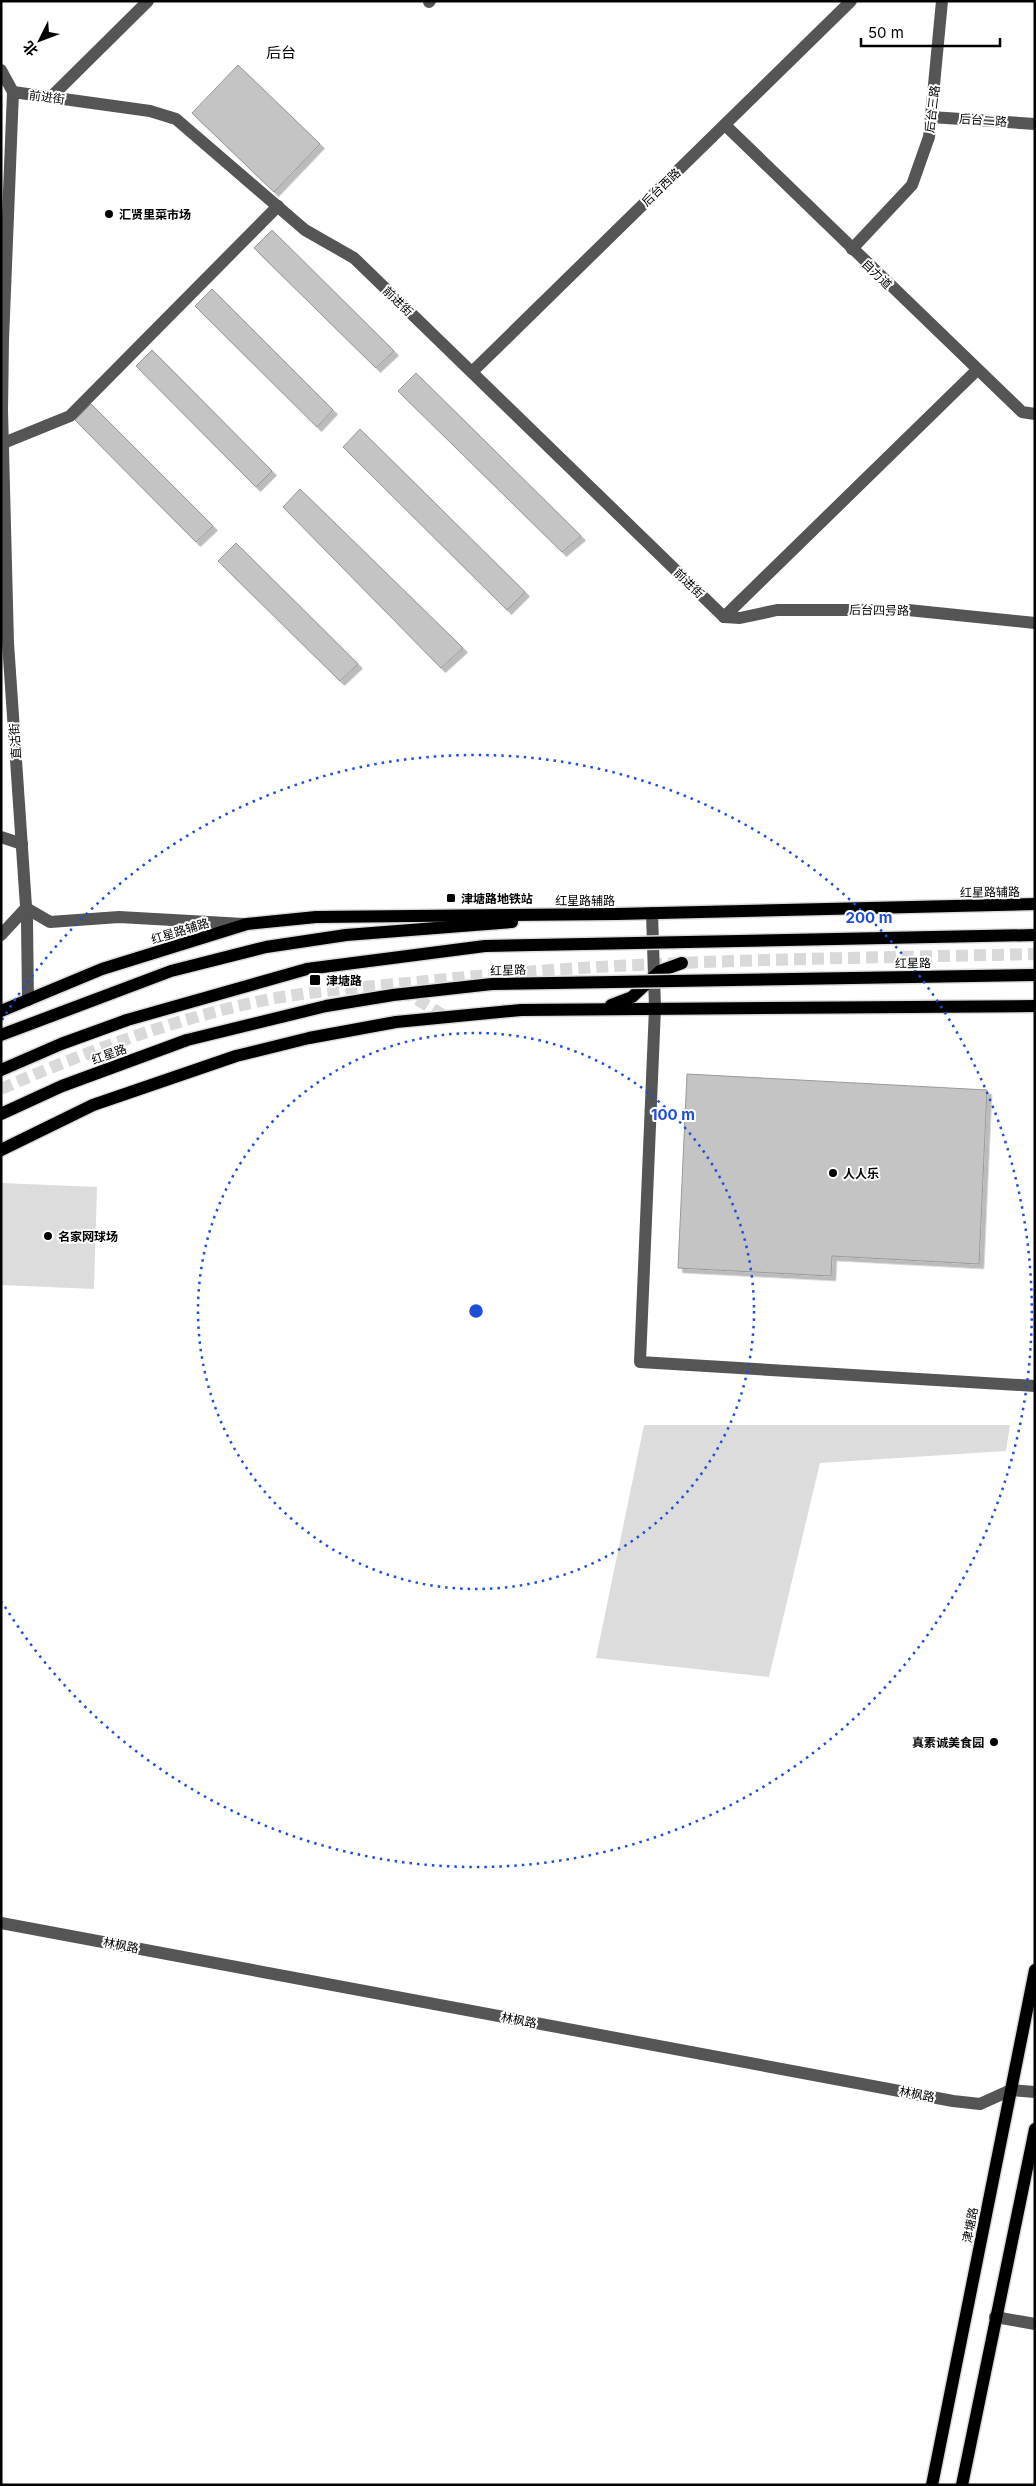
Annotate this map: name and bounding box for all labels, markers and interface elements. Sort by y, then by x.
north arrow [15,15,65,65]
scale bar [861,15,1000,47]
text: 50 m [868,23,904,42]
text: 北 [19,38,41,60]
district label: 后台 [266,43,296,62]
street label: 后台三路 [922,84,942,134]
street label: 前进街 [28,87,66,107]
street label: 后台二路 [959,111,1007,129]
street label: 后台西路 [639,165,683,209]
place label: 汇贤里菜市场 [119,207,191,222]
marker: 汇贤里菜市场 [103,208,115,220]
street label: 自力道 [859,256,895,292]
street label: 前进街 [380,283,416,319]
street label: 前进街 [671,565,707,601]
street label: 后台四号路 [849,602,909,618]
street label: 直沽街 [6,723,24,759]
street label: 红星路辅路 [960,884,1020,900]
place label: 津塘路地铁站 [461,891,533,906]
marker: 津塘路地铁站 [445,892,457,904]
street label: 红星路辅路 [555,893,615,908]
text: 200 m [846,908,892,927]
street label: 红星路辅路 [149,915,211,947]
street label: 红星路 [895,955,931,971]
street label: 红星路 [490,962,526,978]
marker: 津塘路 [308,973,322,987]
place label: 津塘路 [326,973,362,988]
street label: 红星路 [90,1041,128,1067]
text: 100 m [651,1105,695,1124]
place label: 人人乐 [843,1166,879,1181]
marker: 人人乐 [827,1167,839,1179]
place label: 名家网球场 [58,1229,118,1244]
marker: 名家网球场 [42,1230,54,1242]
centre of rings [467,1302,485,1320]
place label: 真素诚美食园 [912,1735,984,1750]
marker: 真素诚美食园 [988,1736,1000,1748]
street label: 林枫路 [102,1934,140,1956]
street label: 林枫路 [500,2009,538,2031]
street label: 林枫路 [898,2083,936,2105]
street label: 津塘路 [959,2206,981,2244]

